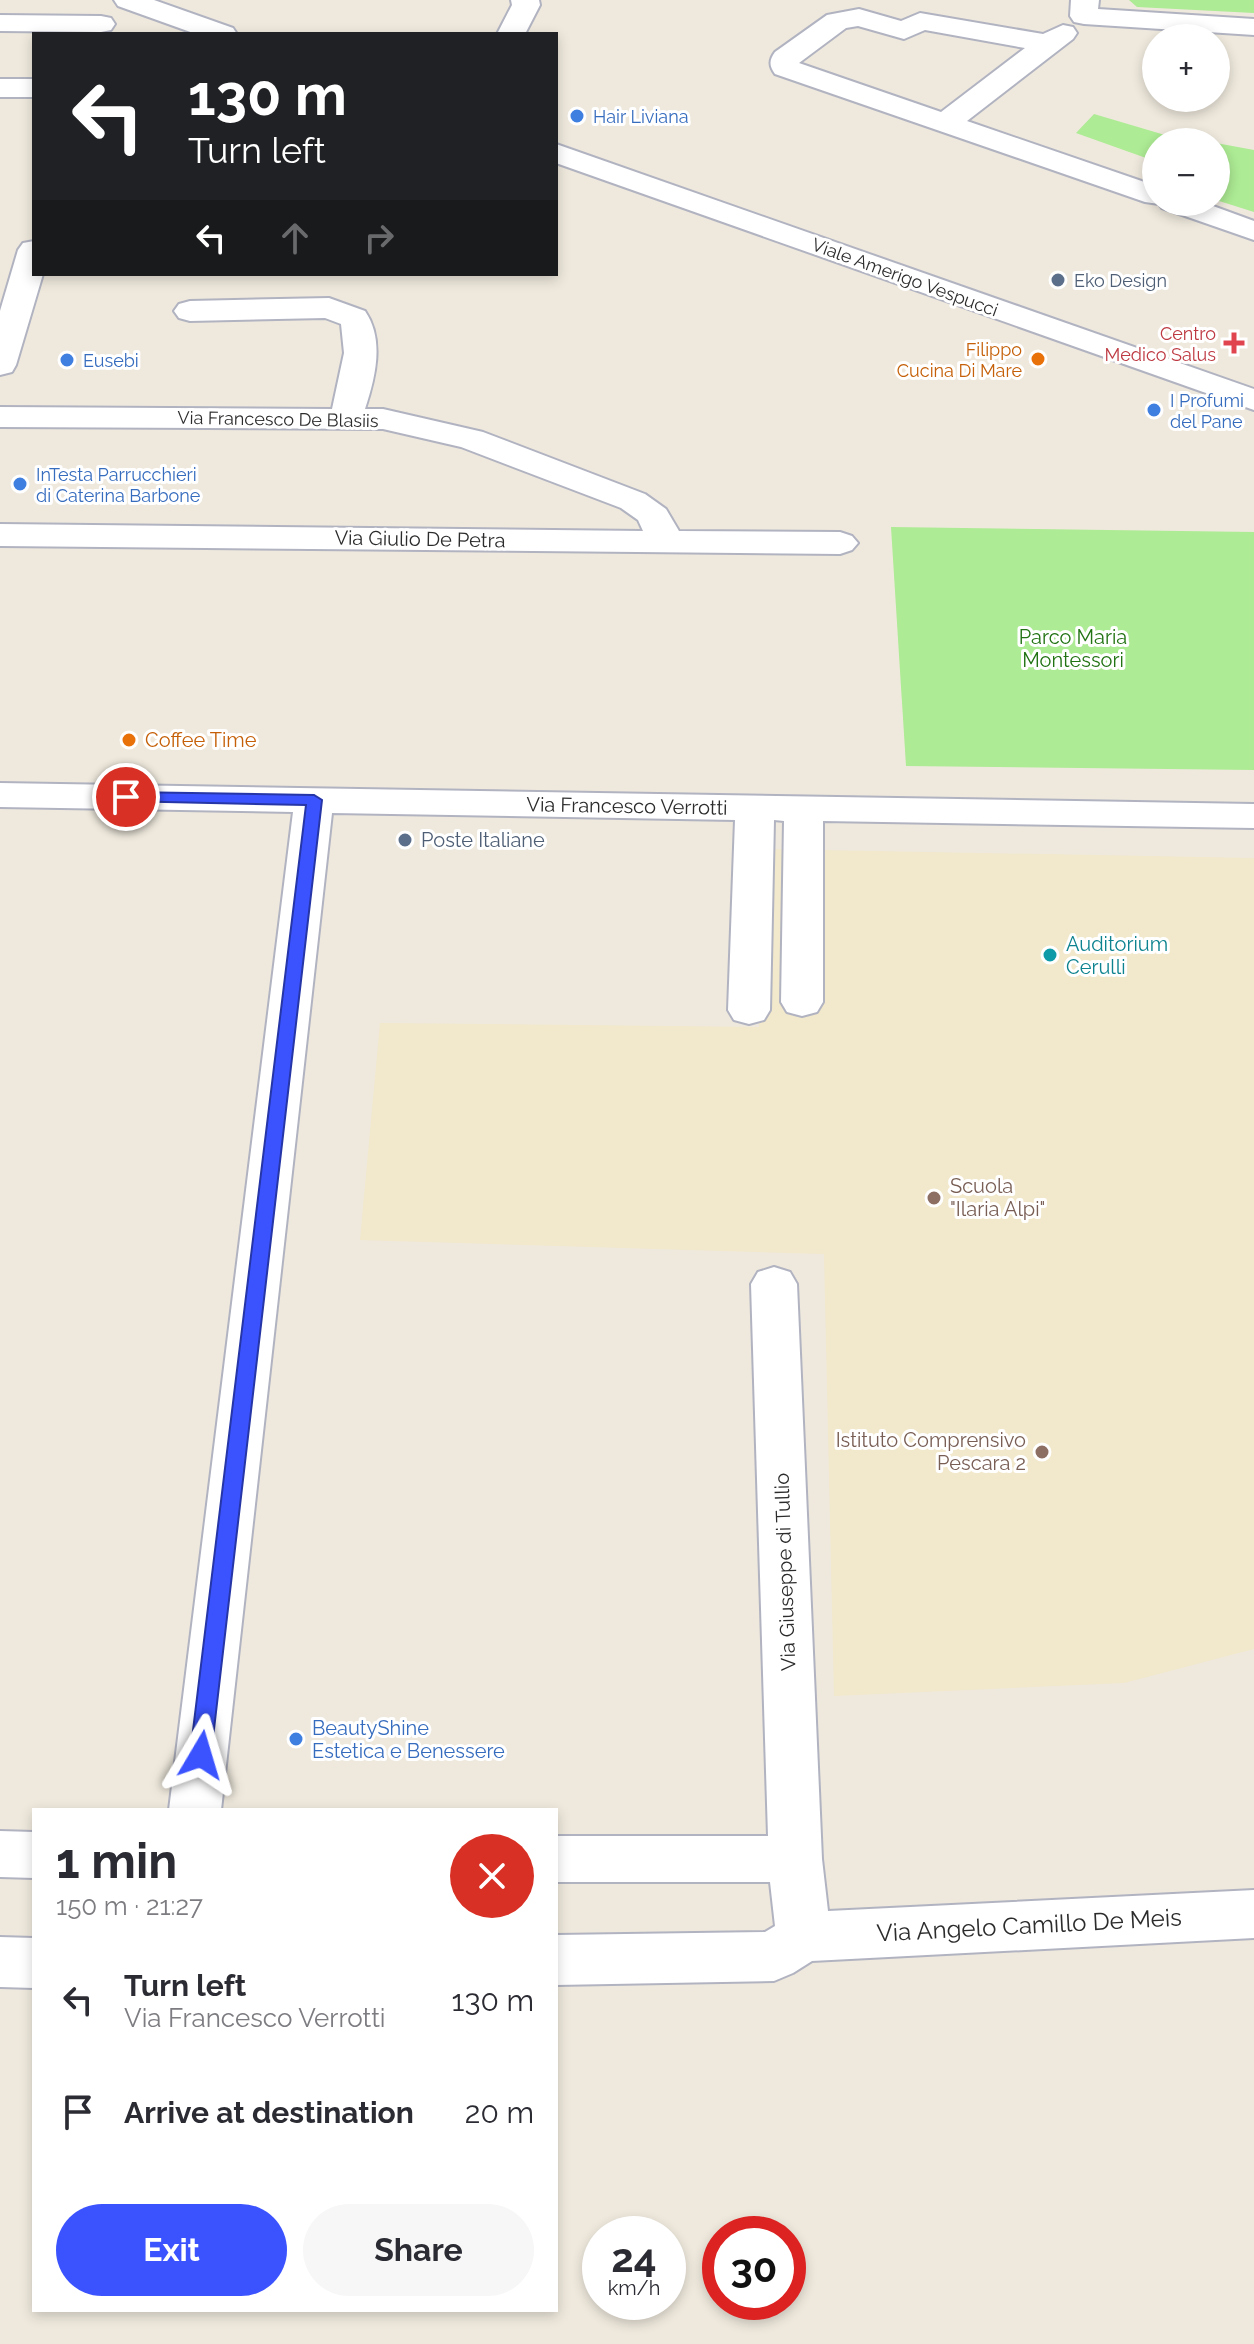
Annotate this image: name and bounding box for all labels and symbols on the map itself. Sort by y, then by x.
place label: Hair Liviana [593,106,688,127]
marker: Hair Liviana [568,107,586,125]
street label: Viale Amerigo Vespucci [809,234,1001,320]
place label: Eko Design [1074,270,1167,291]
marker: Eko Design [1049,271,1067,289]
place label: Centro Medico Salus [1105,323,1216,365]
marker: Centro Medico Salus [1223,332,1245,354]
place label: Filippo Cucina Di Mare [897,339,1022,381]
place label: Eusebi [83,350,139,371]
marker: Filippo Cucina Di Mare [1029,350,1047,368]
marker: Eusebi [58,351,76,369]
place label: I Profumi del Pane [1170,390,1244,432]
marker: I Profumi del Pane [1145,401,1163,419]
street label: Via Francesco De Blasiis [177,407,379,431]
place label: InTesta Parrucchieri di Caterina Barbone [36,464,201,506]
marker: InTesta Parrucchieri di Caterina Barbone [11,475,29,493]
street label: Via Giulio De Petra [334,526,506,552]
park label: Parco Maria Montessori [1019,625,1127,672]
place label: Coffee Time [145,728,257,752]
marker: Coffee Time [120,731,138,749]
pin [92,763,160,831]
street label: Via Francesco Verrotti [526,792,728,820]
place label: Poste Italiane [421,828,545,852]
marker: Poste Italiane [396,831,414,849]
place label: Auditorium Cerulli [1066,932,1168,979]
marker: Auditorium Cerulli [1041,946,1059,964]
place label: Scuola "Ilaria Alpi" [950,1174,1045,1221]
marker: Scuola "Ilaria Alpi" [925,1189,943,1207]
place label: Istituto Comprensivo Pescara 2 [836,1428,1026,1475]
marker: Istituto Comprensivo Pescara 2 [1033,1443,1051,1461]
street label: Via Giuseppe di Tullio [770,1472,800,1671]
position arrow [159,1713,243,1797]
place label: BeautyShine Estetica e Benessere [312,1716,505,1763]
marker: BeautyShine Estetica e Benessere [287,1730,305,1748]
street label: Via Angelo Camillo De Meis [876,1903,1182,1947]
speed limit sign: 30 [702,2216,806,2320]

